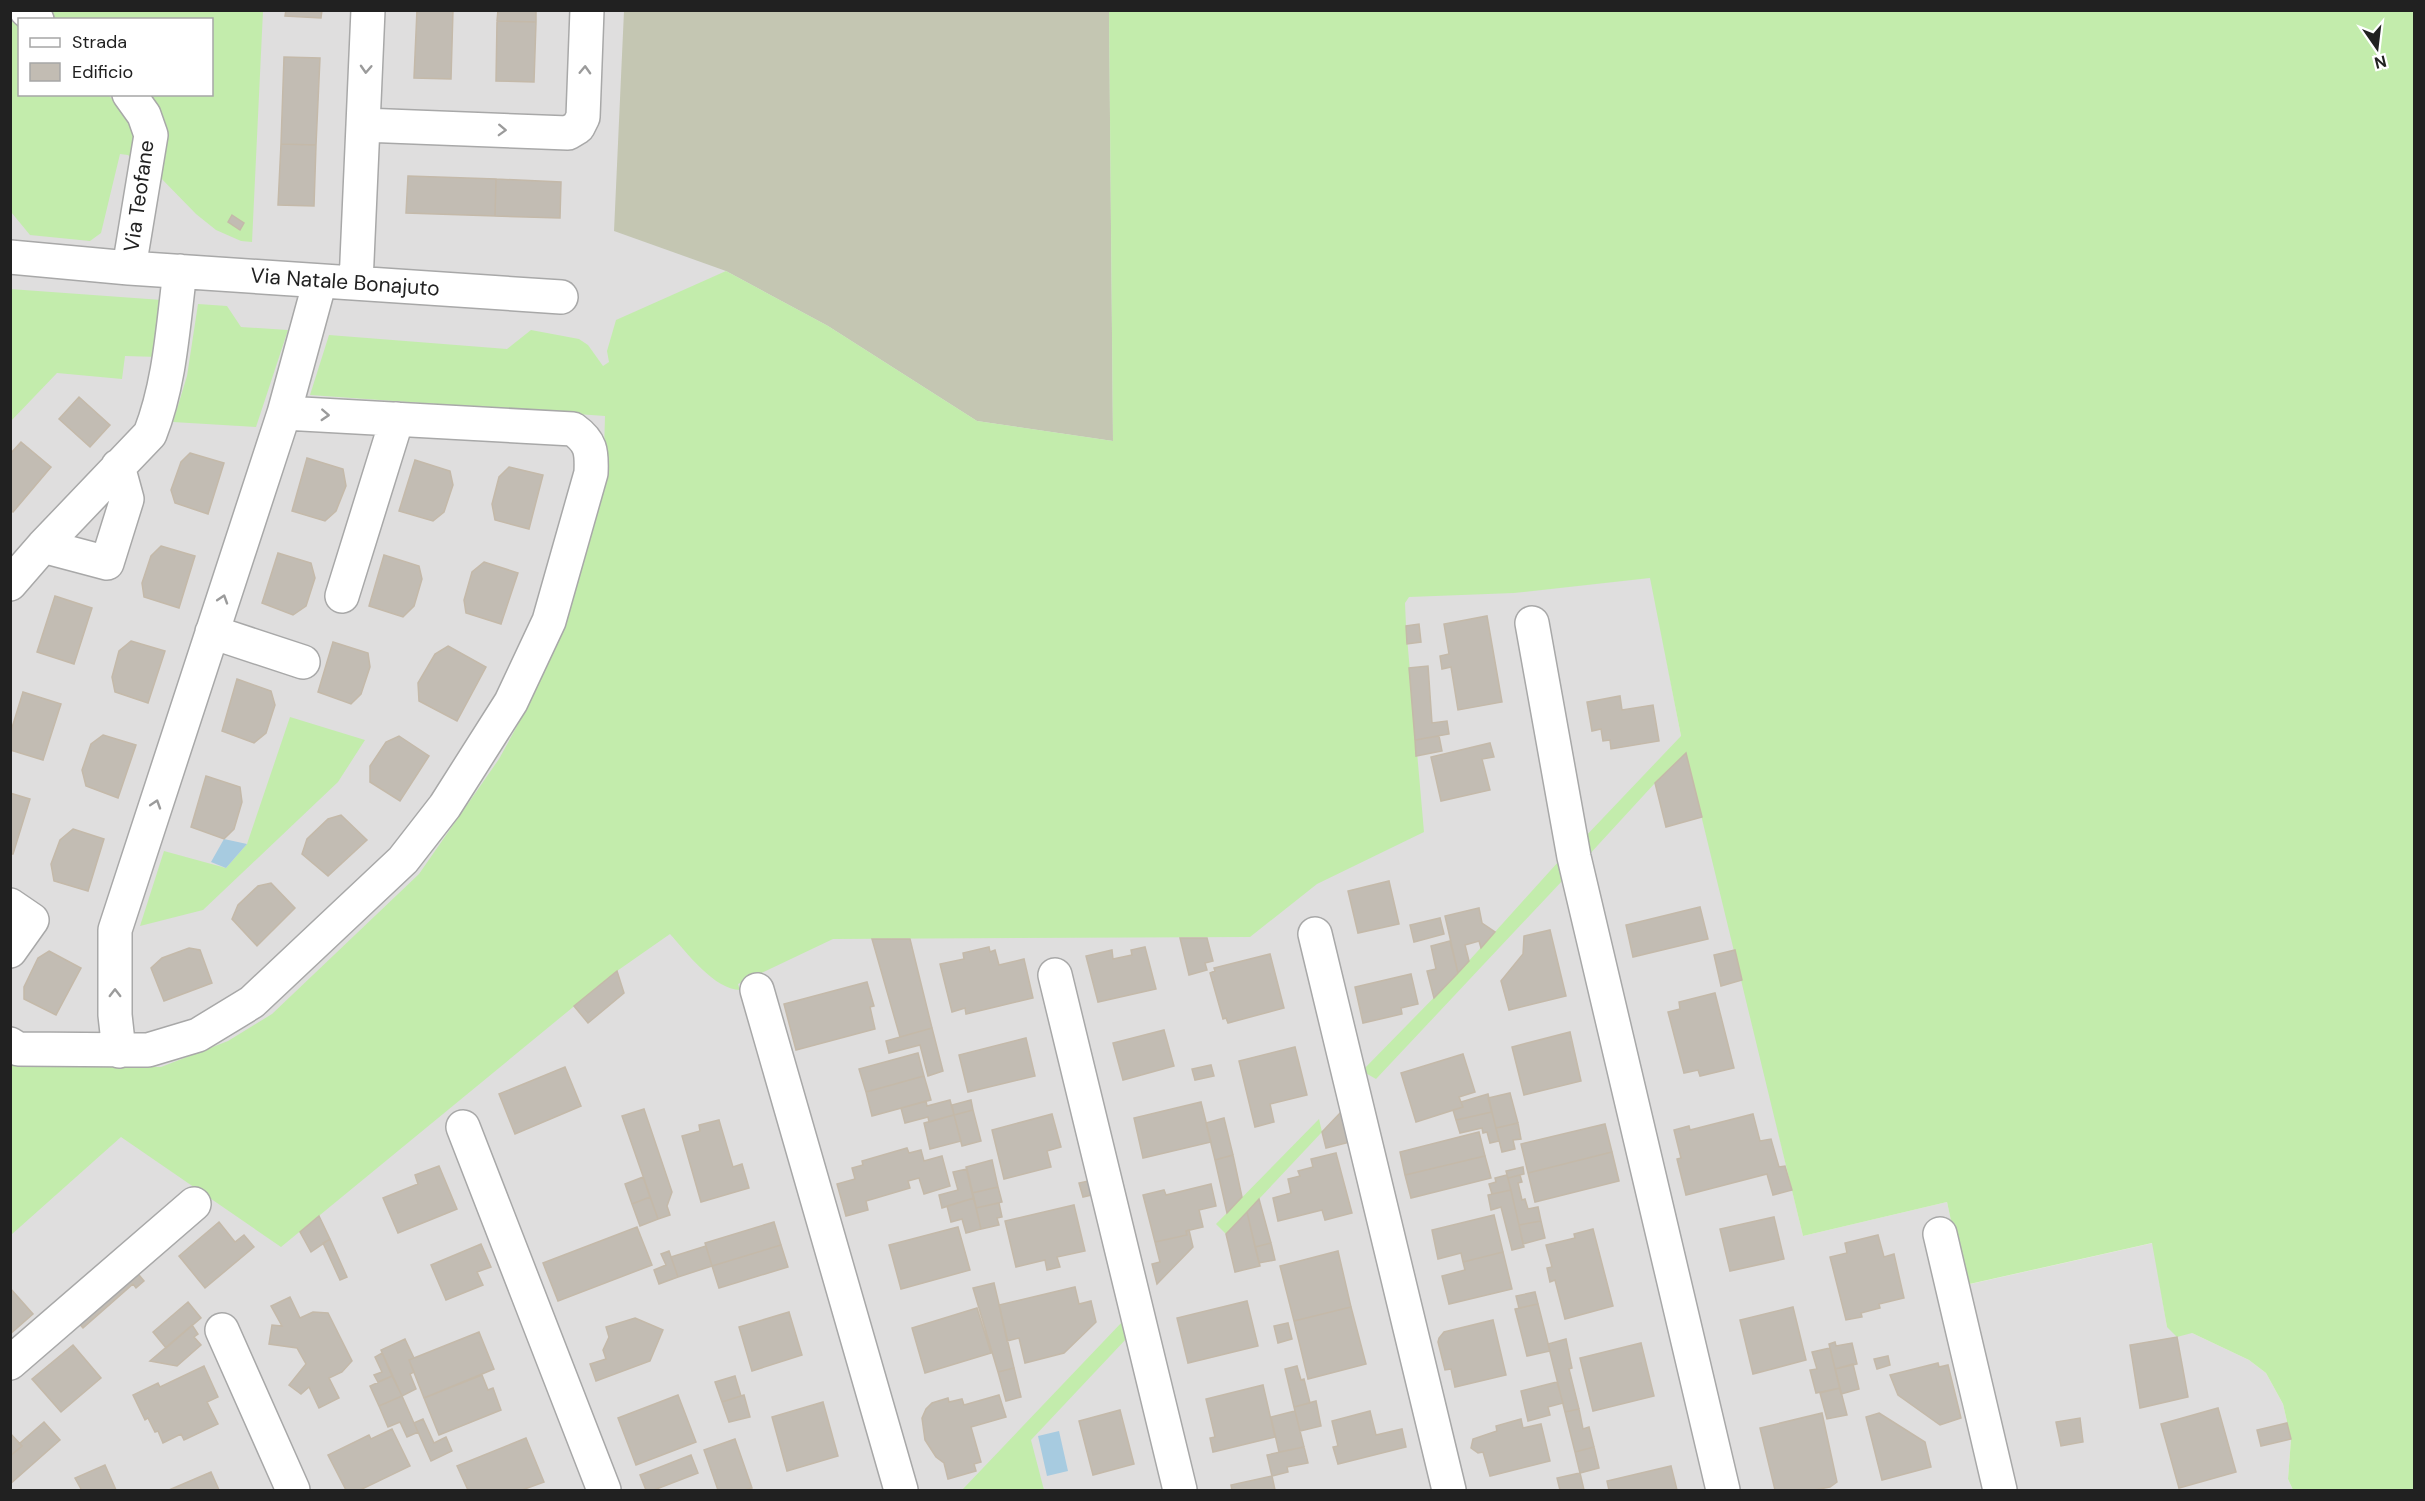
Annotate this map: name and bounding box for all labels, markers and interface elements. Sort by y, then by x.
legend [18,18,213,96]
north arrow [2347,18,2407,78]
text: Strada [72,30,127,54]
text: N [2372,50,2389,74]
text: Edificio [72,60,133,84]
one-way arrow [359,64,372,73]
one-way arrow [578,65,591,74]
one-way arrow [498,124,507,137]
street label: Via Teofane [117,138,161,254]
street label: Via Natale Bonajuto [249,261,441,303]
one-way arrow [321,409,330,422]
one-way arrow [216,594,228,605]
one-way arrow [149,799,161,810]
one-way arrow [109,988,121,997]

